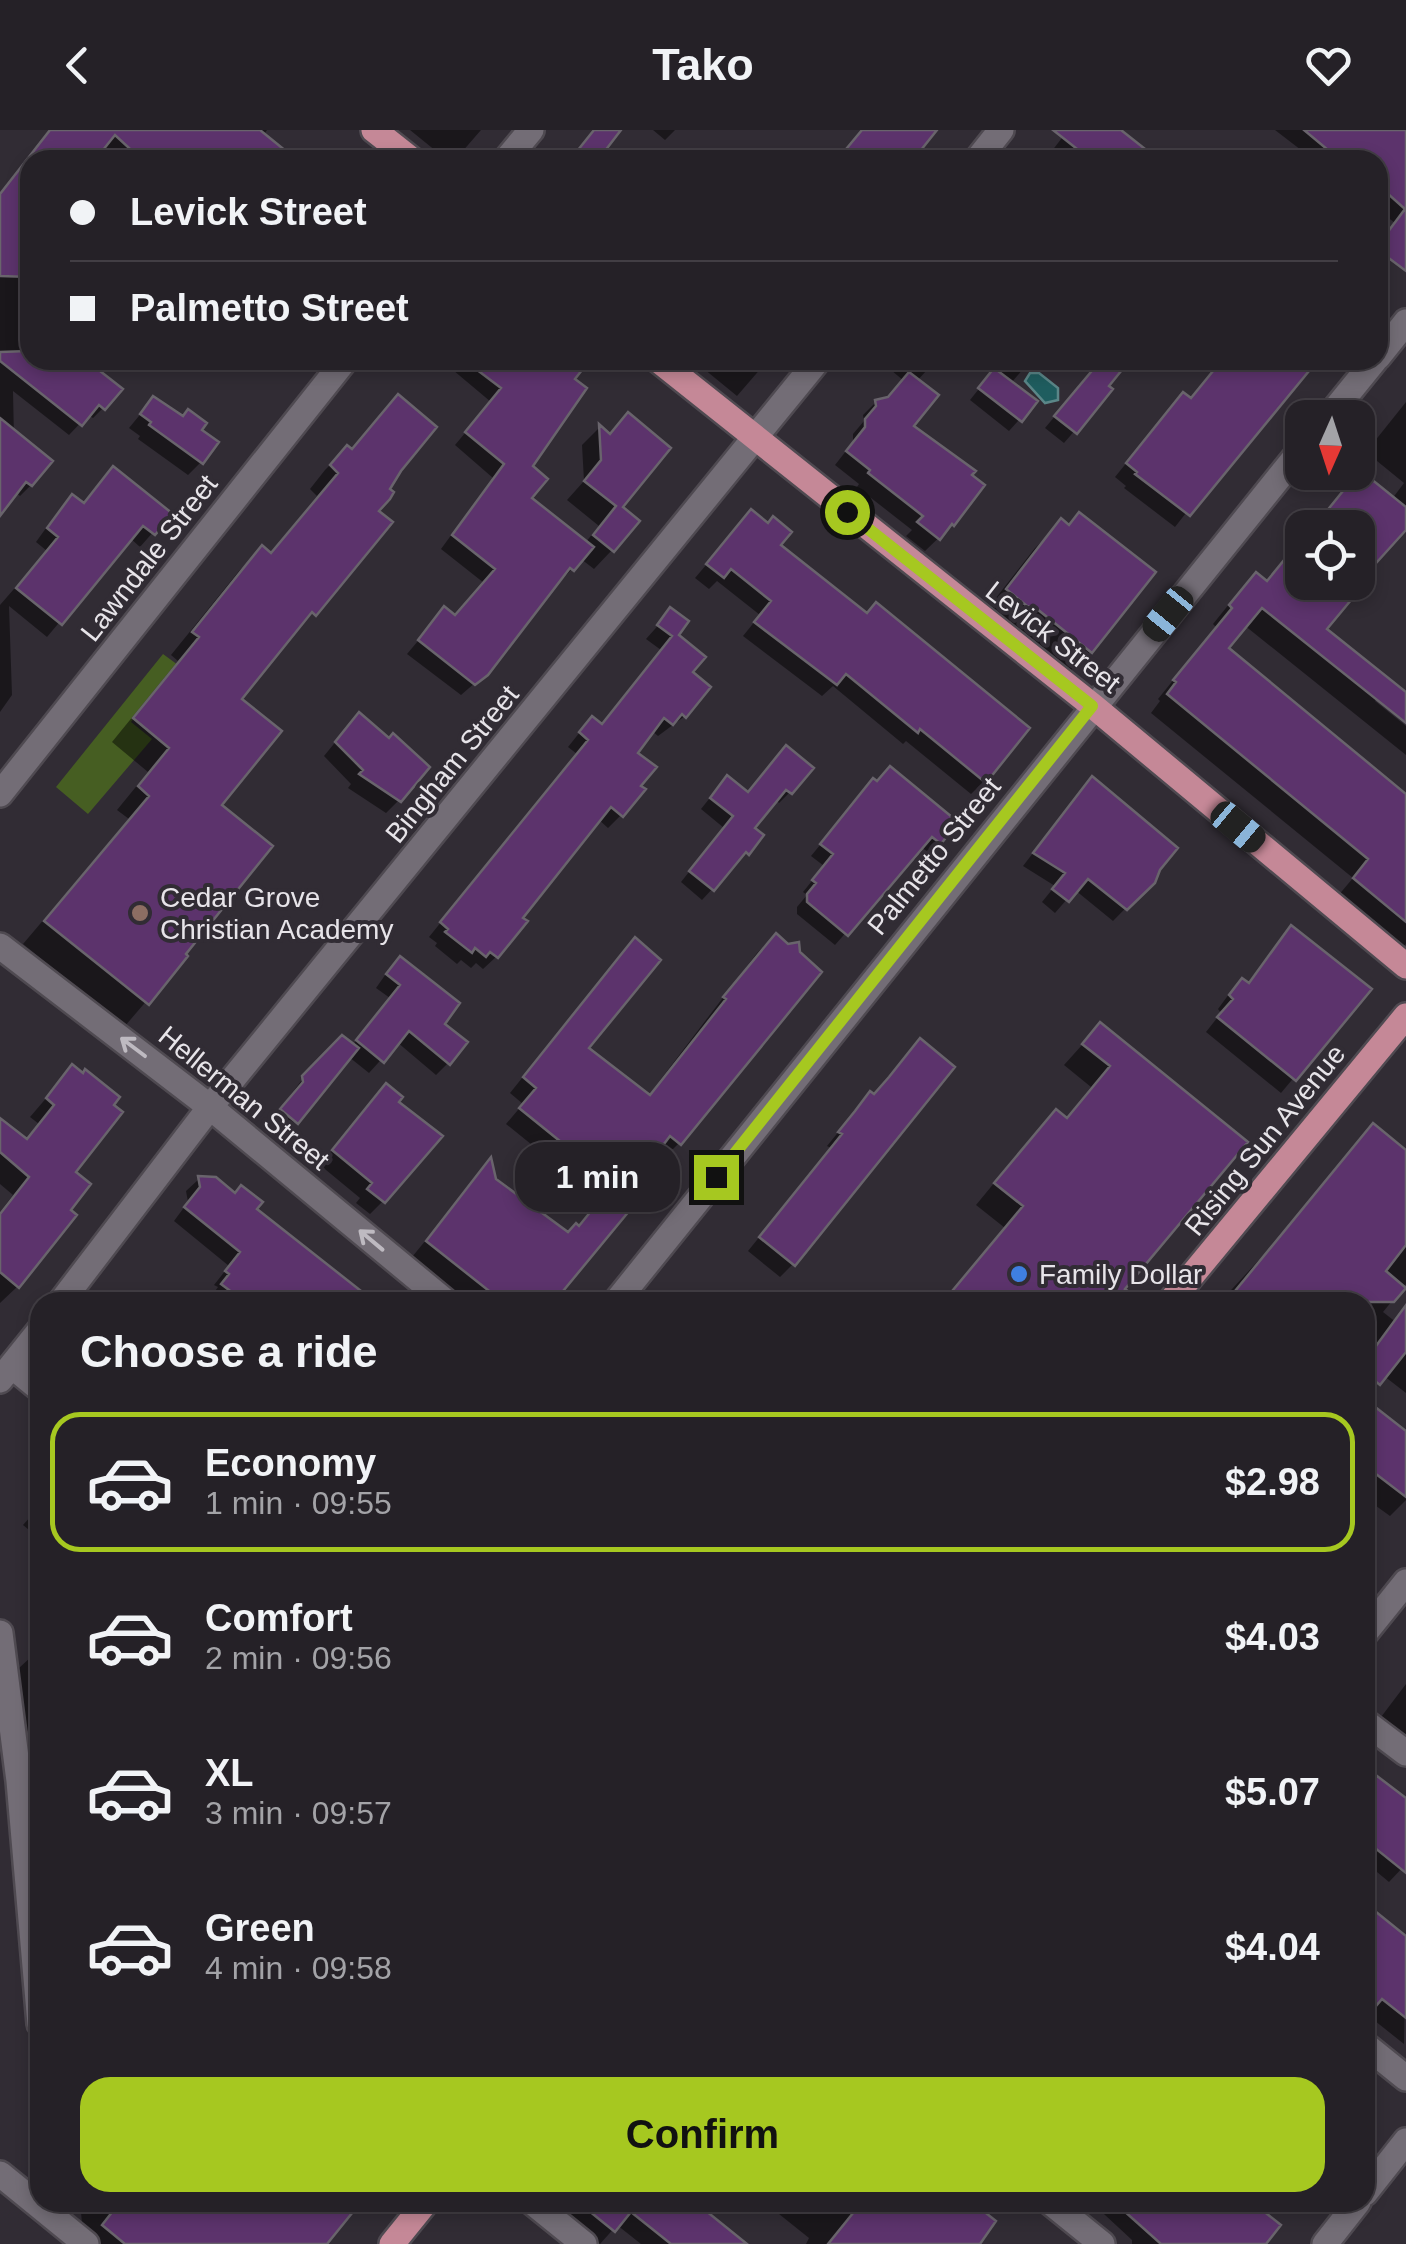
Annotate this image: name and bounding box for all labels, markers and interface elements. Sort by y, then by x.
icon: back [50,38,105,93]
icon: heart [1301,38,1356,93]
text: Tako [652,39,754,90]
text: Levick Street [130,191,367,233]
text: Palmetto Street [130,287,409,329]
north arrow [1285,400,1375,490]
map controls [1285,400,1375,600]
street label: Lawndale Street [74,469,224,647]
route start [825,490,870,535]
button: locate [1285,510,1375,600]
street label: Levick Street [980,575,1126,699]
car [1137,581,1199,647]
street label: Bingham Street [379,679,525,849]
street label: Palmetto Street [861,771,1007,941]
car [1205,796,1271,858]
place label: Cedar Grove Christian Academy [160,882,393,945]
marker: Cedar Grove Christian Academy [129,902,151,924]
street label: Hellerman Street [153,1020,336,1176]
one-way arrow [120,1037,146,1059]
street label: Rising Sun Avenue [1179,1038,1351,1242]
callout: 1 min [516,1142,681,1212]
route end [694,1155,739,1200]
text: 1 min [556,1159,639,1195]
one-way arrow [358,1229,384,1251]
place label: Family Dollar [1039,1259,1202,1290]
marker: Family Dollar [1008,1263,1030,1285]
text: Choose a ride [80,1326,378,1377]
icon: car [85,1437,175,1527]
text: Economy [205,1442,376,1484]
text: $2.98 [1225,1461,1320,1503]
text: 1 min · 09:55 [205,1485,392,1521]
icon: car [85,1592,175,1682]
text: Comfort [205,1597,353,1639]
text: $4.03 [1225,1616,1320,1658]
text: 2 min · 09:56 [205,1640,392,1676]
icon: car [85,1747,175,1837]
text: XL [205,1752,254,1794]
text: $5.07 [1225,1771,1320,1813]
text: 3 min · 09:57 [205,1795,392,1831]
icon: car [85,1902,175,1992]
text: Green [205,1907,315,1949]
text: $4.04 [1225,1926,1320,1968]
text: 4 min · 09:58 [205,1950,392,1986]
button: Confirm [80,2077,1325,2192]

